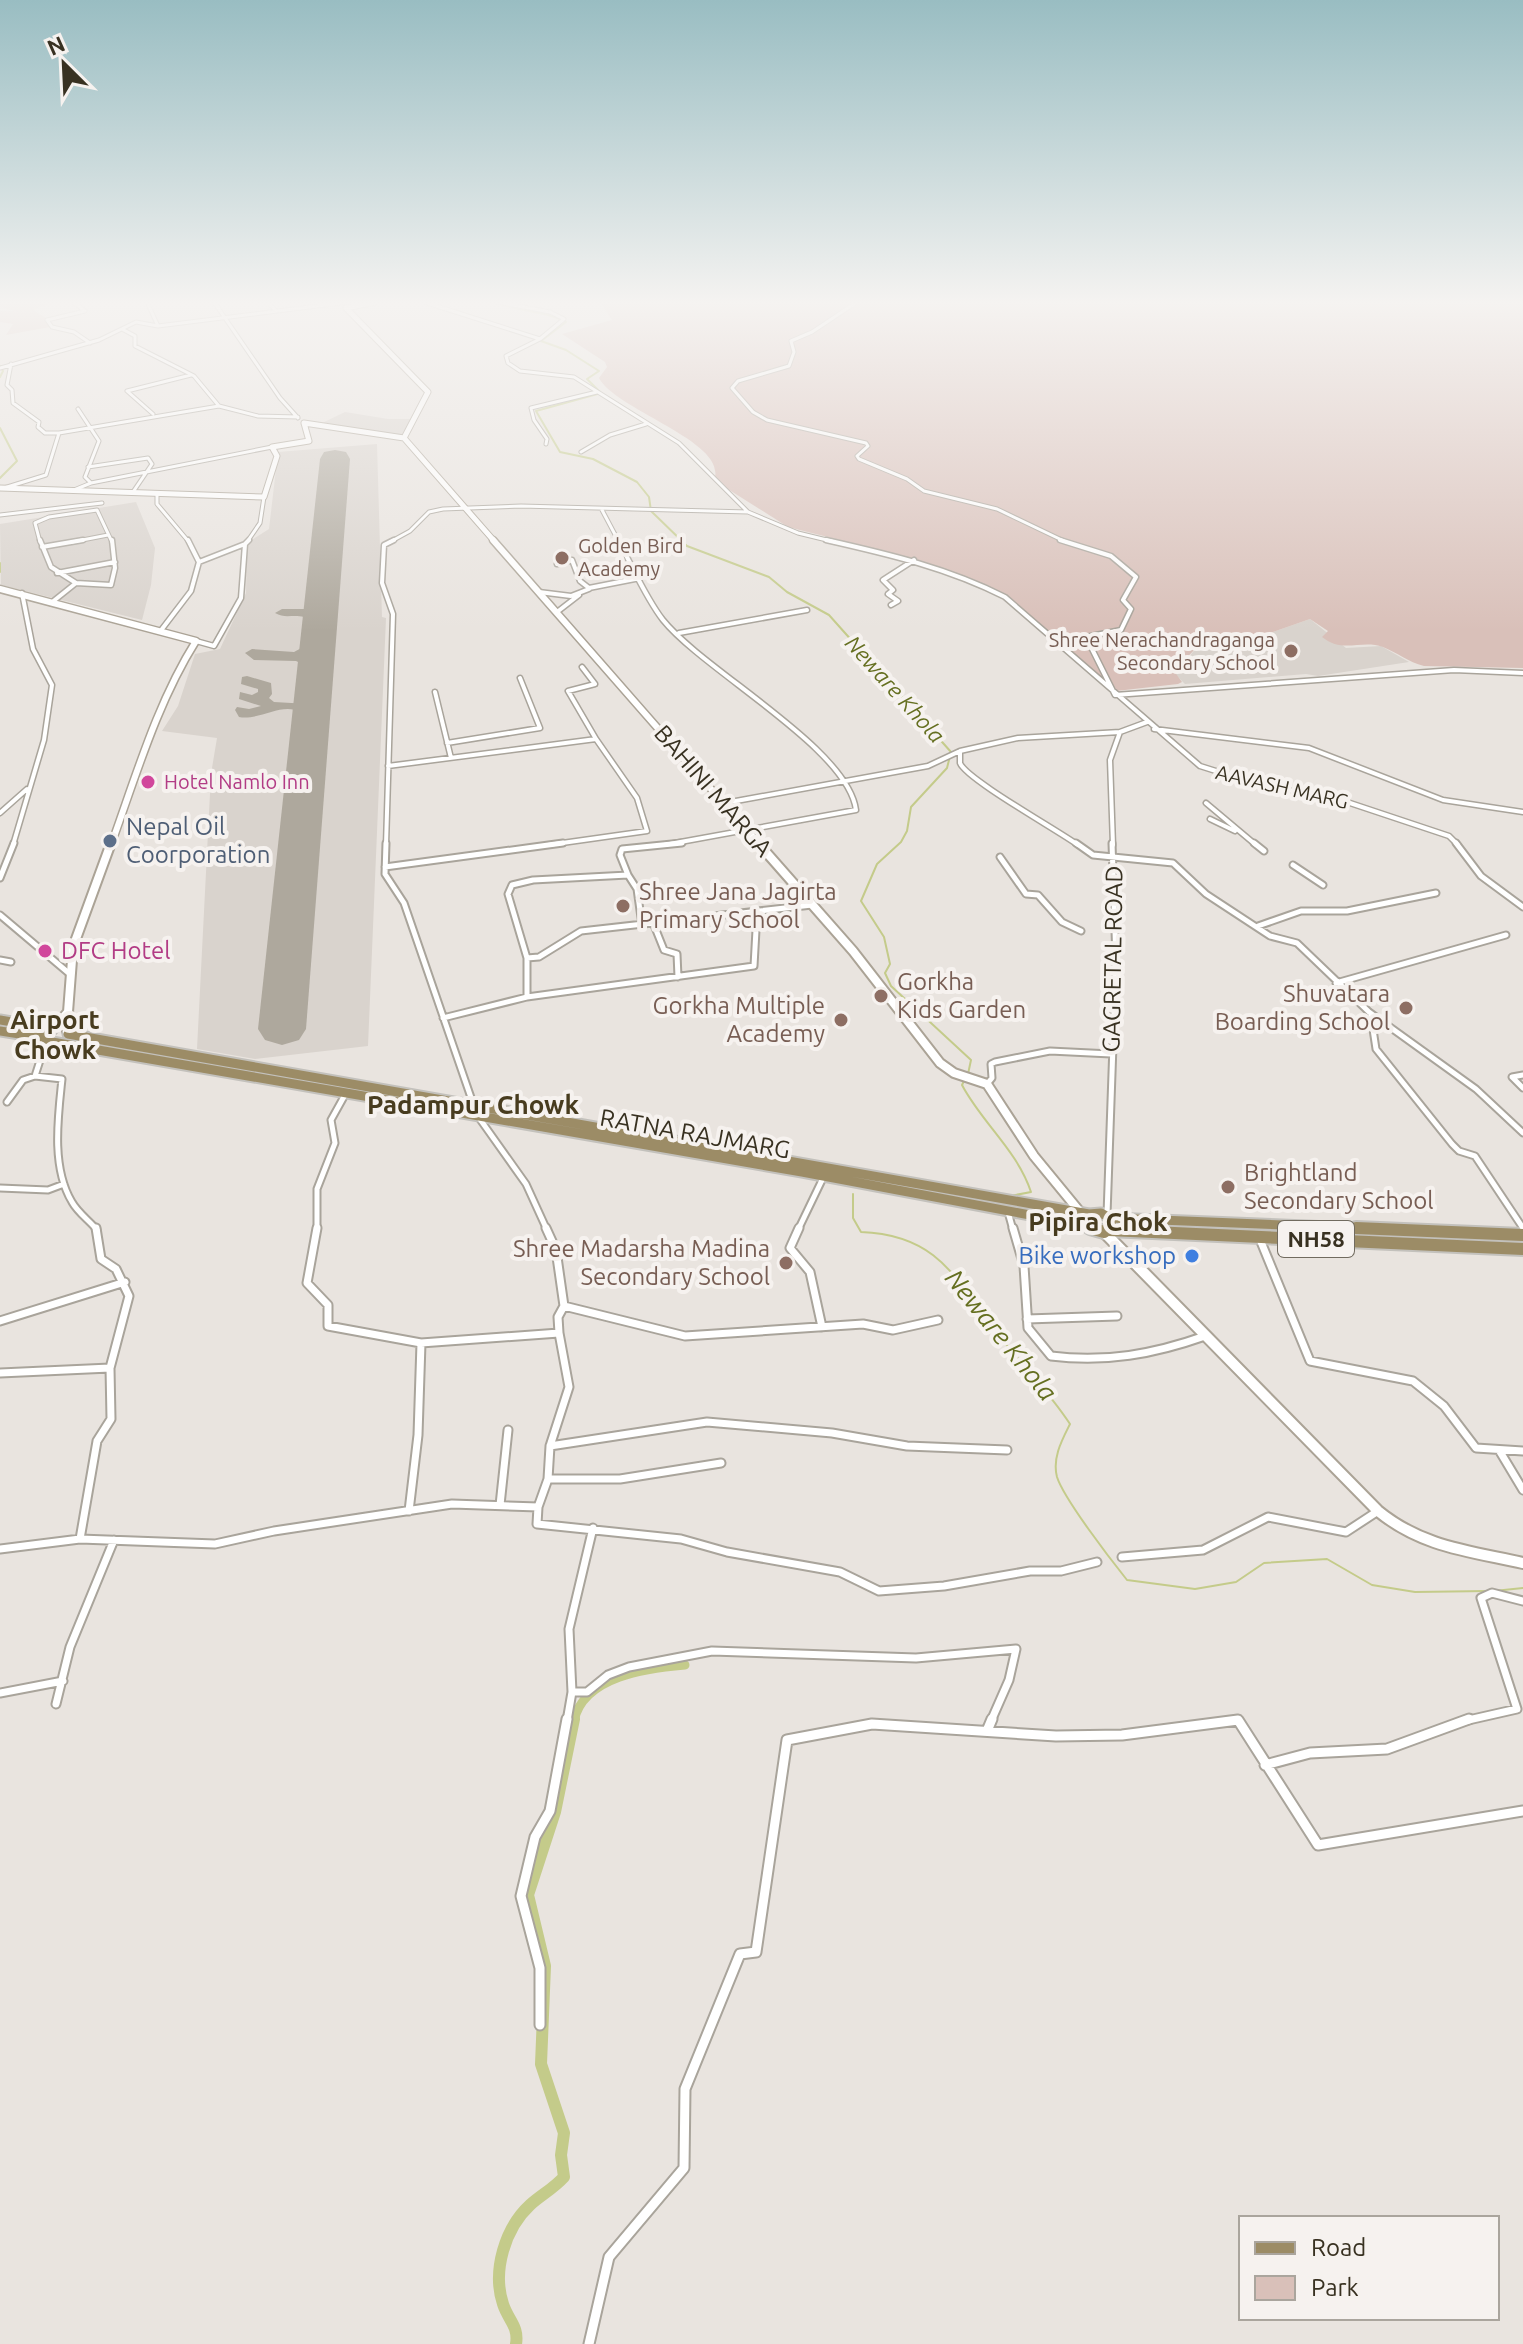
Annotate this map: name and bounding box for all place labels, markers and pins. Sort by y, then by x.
place label: Golden Bird Academy [578,534,684,580]
marker: Golden Bird Academy [553,549,571,567]
place label: Shree Nerachandraganga Secondary School [1049,628,1275,674]
marker: Shree Nerachandraganga Secondary School [1282,642,1300,660]
place label: Hotel Namlo Inn [164,770,310,793]
marker: Hotel Namlo Inn [139,773,157,791]
place label: Nepal Oil Coorporation [126,813,270,868]
marker: Nepal Oil Coorporation [101,832,119,850]
place label: Shree Jana Jagirta Primary School [639,878,837,933]
marker: Shree Jana Jagirta Primary School [614,897,632,915]
place label: DFC Hotel [61,937,170,964]
marker: DFC Hotel [36,942,54,960]
place label: Gorkha Kids Garden [897,968,1026,1023]
place label: Shuvatara Boarding School [1215,980,1390,1035]
marker: Gorkha Kids Garden [872,987,890,1005]
place label: Gorkha Multiple Academy [653,992,825,1047]
marker: Shuvatara Boarding School [1397,999,1415,1017]
marker: Gorkha Multiple Academy [832,1011,850,1029]
place label: Brightland Secondary School [1244,1159,1434,1214]
marker: Brightland Secondary School [1219,1178,1237,1196]
place label: Shree Madarsha Madina Secondary School [513,1235,770,1290]
place label: Bike workshop [1018,1242,1176,1269]
marker: Bike workshop [1183,1247,1201,1265]
marker: Shree Madarsha Madina Secondary School [777,1254,795,1272]

